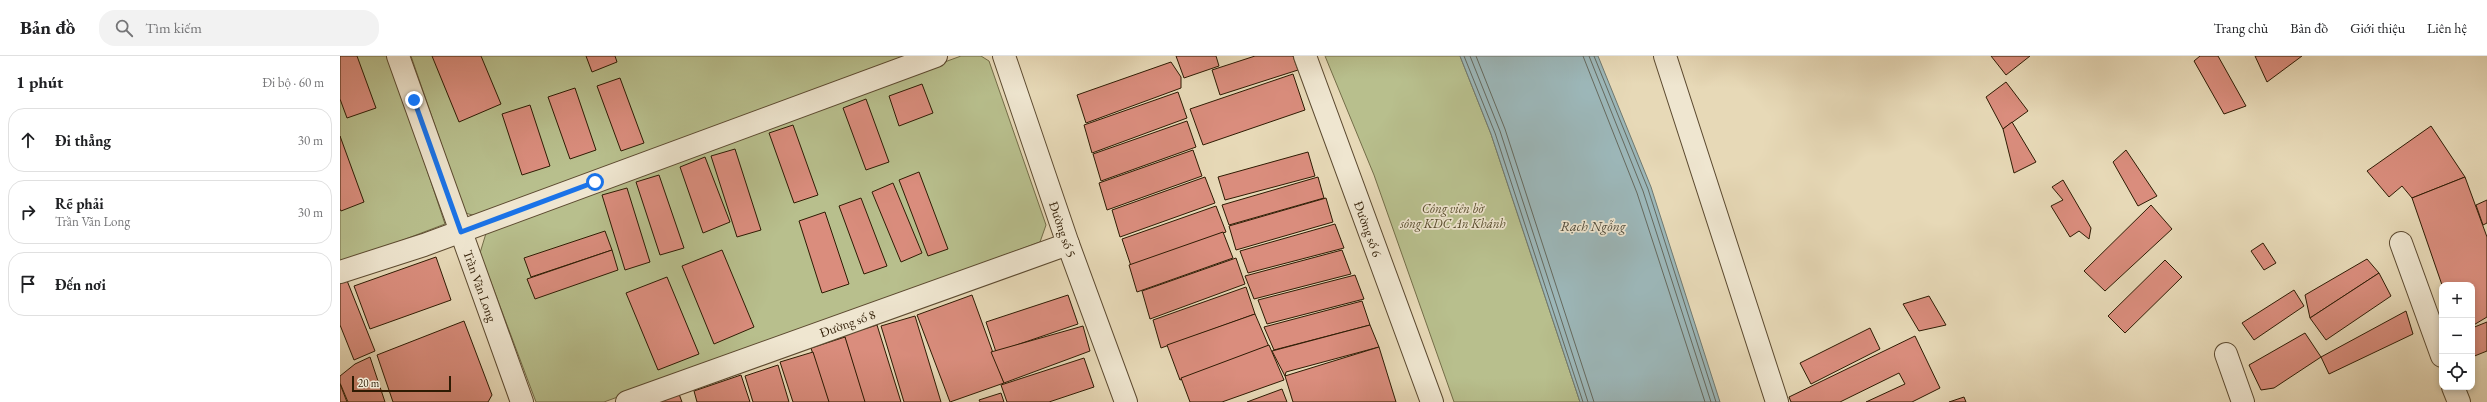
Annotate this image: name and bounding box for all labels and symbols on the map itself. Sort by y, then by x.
route end [405,91,423,109]
route start [586,173,604,191]
street label: Đường số 5 [1045,199,1080,260]
street label: Đường số 6 [1350,199,1386,259]
park label: Công viên bờ sông KDC An Khánh [1399,200,1506,232]
water label: Rạch Ngỗng [1560,217,1627,235]
street label: Trần Văn Long [459,248,501,324]
street label: Đường số 8 [817,306,878,341]
scale bar [352,374,451,393]

